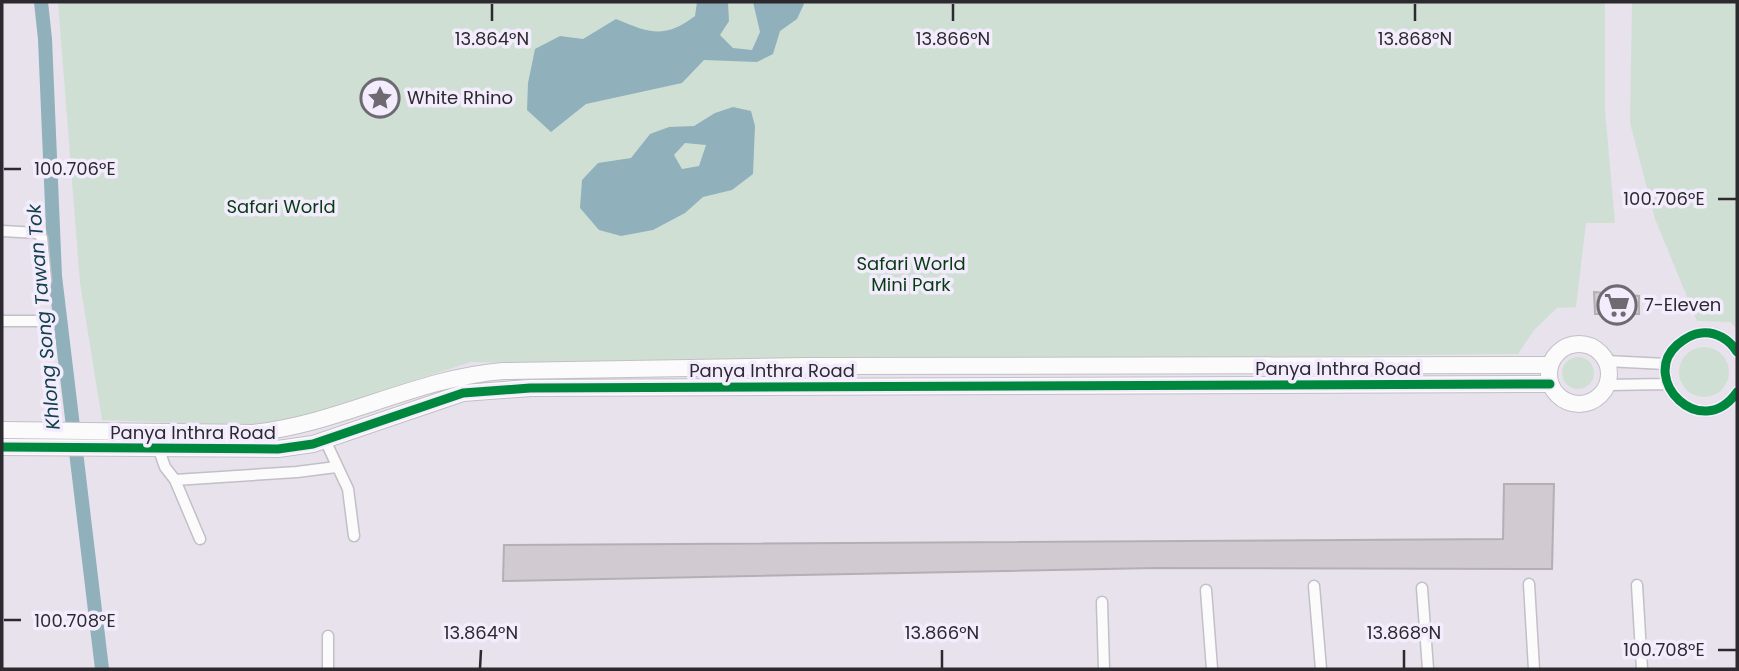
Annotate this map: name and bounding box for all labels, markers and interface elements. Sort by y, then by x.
text: 13.864°N [455,26,529,51]
text: 13.866°N [916,26,990,51]
text: 13.868°N [1378,26,1452,51]
place icon: White Rhino [359,77,401,119]
place label: White Rhino [407,85,513,110]
text: 100.706°E [34,156,116,181]
text: 100.706°E [1623,186,1705,211]
park label: Safari World [226,194,336,219]
water label: Khlong Song Tawan Tok [20,202,67,431]
park label: Safari World Mini Park [856,251,966,297]
supermarket icon: 7-Eleven [1596,284,1638,326]
place label: 7-Eleven [1644,292,1721,317]
street label: Panya Inthra Road [1255,356,1421,381]
street label: Panya Inthra Road [689,358,855,383]
street label: Panya Inthra Road [110,420,276,445]
text: 100.708°E [34,608,116,633]
text: 13.864°N [444,620,518,645]
text: 13.866°N [905,620,979,645]
text: 13.868°N [1367,620,1441,645]
text: 100.708°E [1623,637,1705,662]

